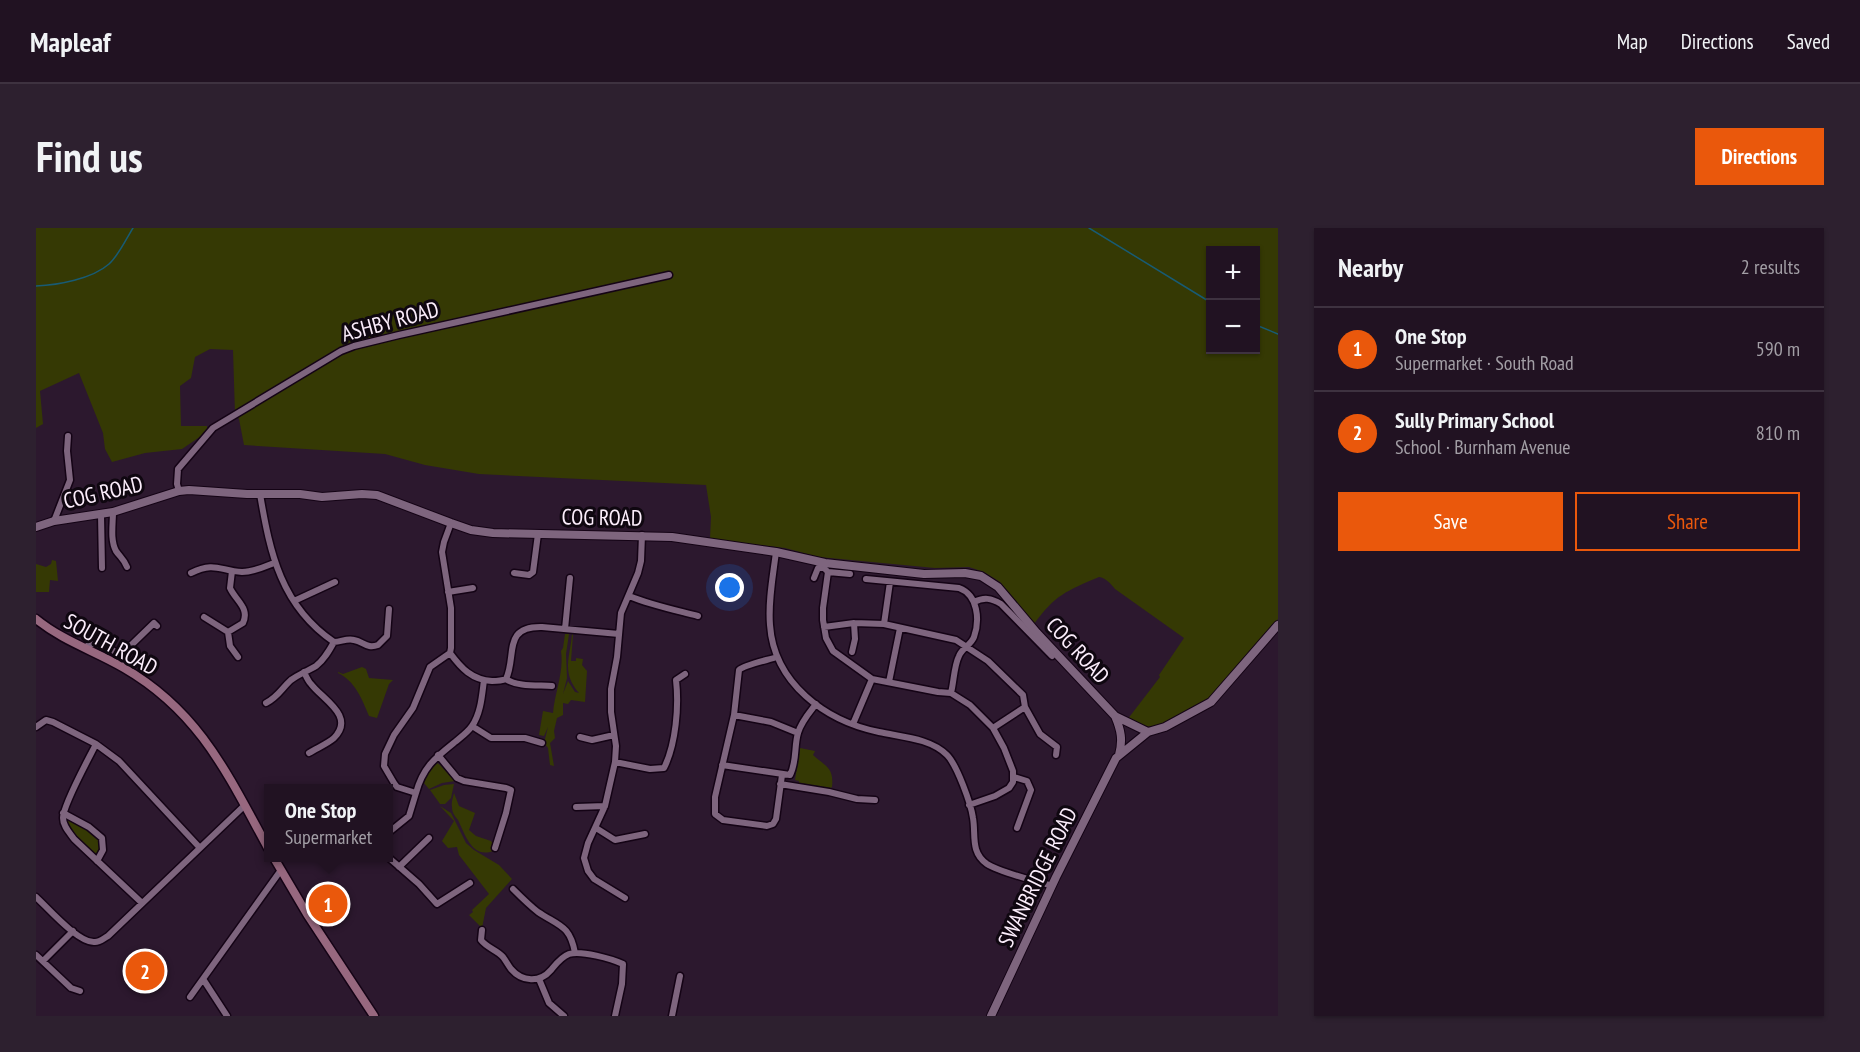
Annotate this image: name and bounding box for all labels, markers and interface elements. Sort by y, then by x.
text: Mapleaf [30,23,111,60]
text: Map [1617,28,1648,55]
text: Directions [1681,28,1754,55]
text: Saved [1787,28,1830,55]
button: Directions [1695,128,1824,185]
text: Find us [36,129,143,184]
map controls [1206,246,1260,354]
button: + [1206,246,1260,300]
text: Nearby [1338,251,1403,284]
text: 2 results [1741,254,1800,280]
street label: ASHBY ROAD [338,295,442,347]
button: − [1206,300,1260,354]
text: One Stop [1395,322,1467,350]
text: 1 [1353,336,1362,362]
text: 590 m [1756,336,1800,362]
text: Supermarket · South Road [1395,350,1574,376]
text: Sully Primary School [1395,406,1554,434]
text: 2 [1353,420,1362,446]
text: 810 m [1756,420,1800,446]
text: School · Burnham Avenue [1395,434,1571,460]
street label: COG ROAD [61,469,145,515]
button: Save [1338,492,1563,551]
button: Share [1575,492,1800,551]
street label: COG ROAD [561,502,643,532]
your location [715,573,744,602]
street label: SOUTH ROAD [59,607,163,681]
street label: COG ROAD [1040,611,1116,689]
popup [264,784,393,862]
text: One Stop [285,796,356,824]
street label: SWANBRIDGE ROAD [991,803,1083,951]
text: Supermarket [285,824,372,850]
pin: 1 [308,882,348,926]
pin: 2 [126,948,164,994]

